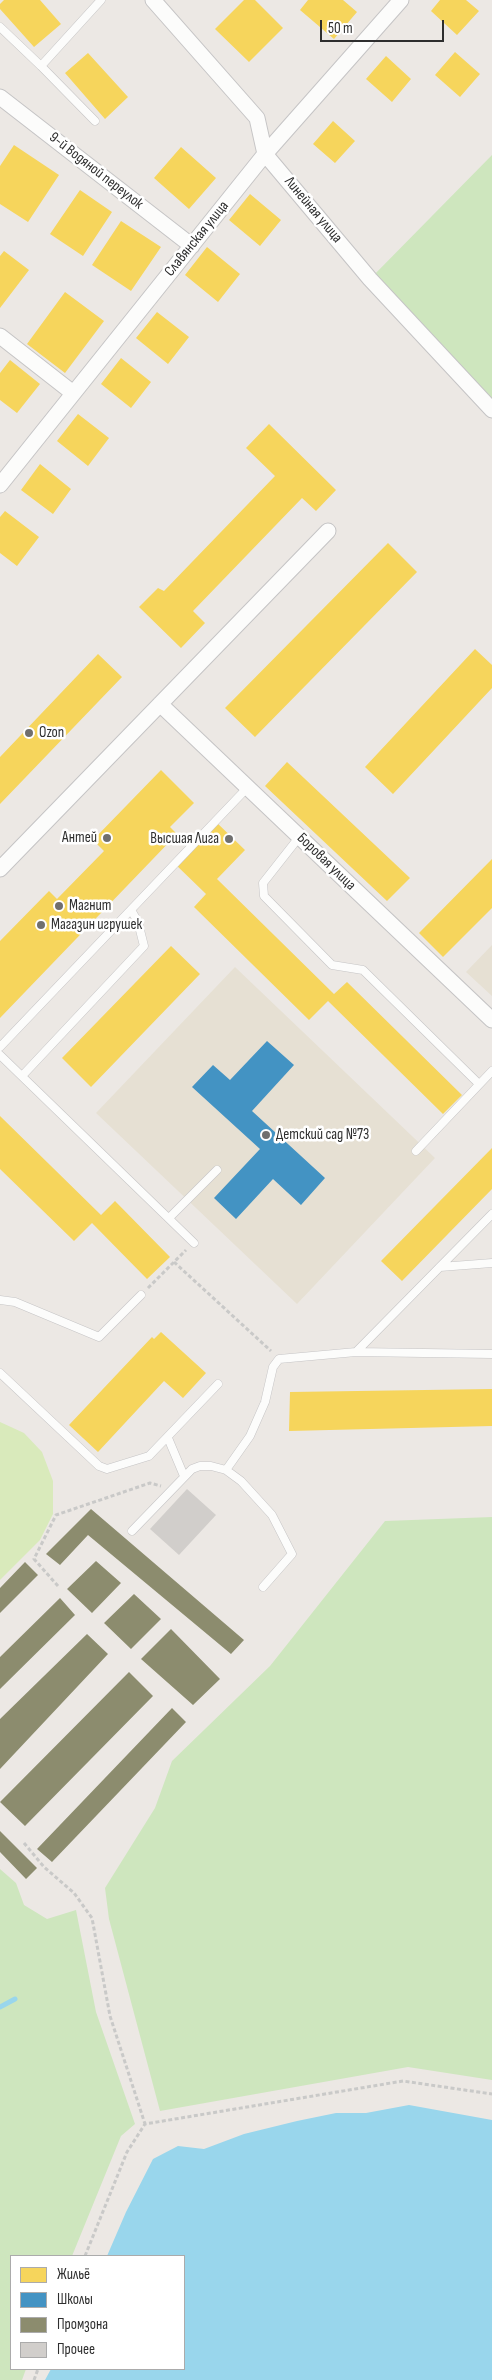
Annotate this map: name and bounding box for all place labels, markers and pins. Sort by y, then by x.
place label: Ozon [39,724,64,742]
marker: Ozon [23,727,35,739]
place label: Антей [62,829,97,847]
place label: Высшая Лига [150,830,219,848]
marker: Антей [101,832,113,844]
marker: Высшая Лига [223,833,235,845]
place label: Магнит [69,897,111,915]
marker: Магнит [53,900,65,912]
place label: Магазин игрушек [51,916,142,934]
marker: Магазин игрушек [35,919,47,931]
place label: Детский сад №73 [276,1126,369,1144]
marker: Детский сад №73 [260,1129,272,1141]

